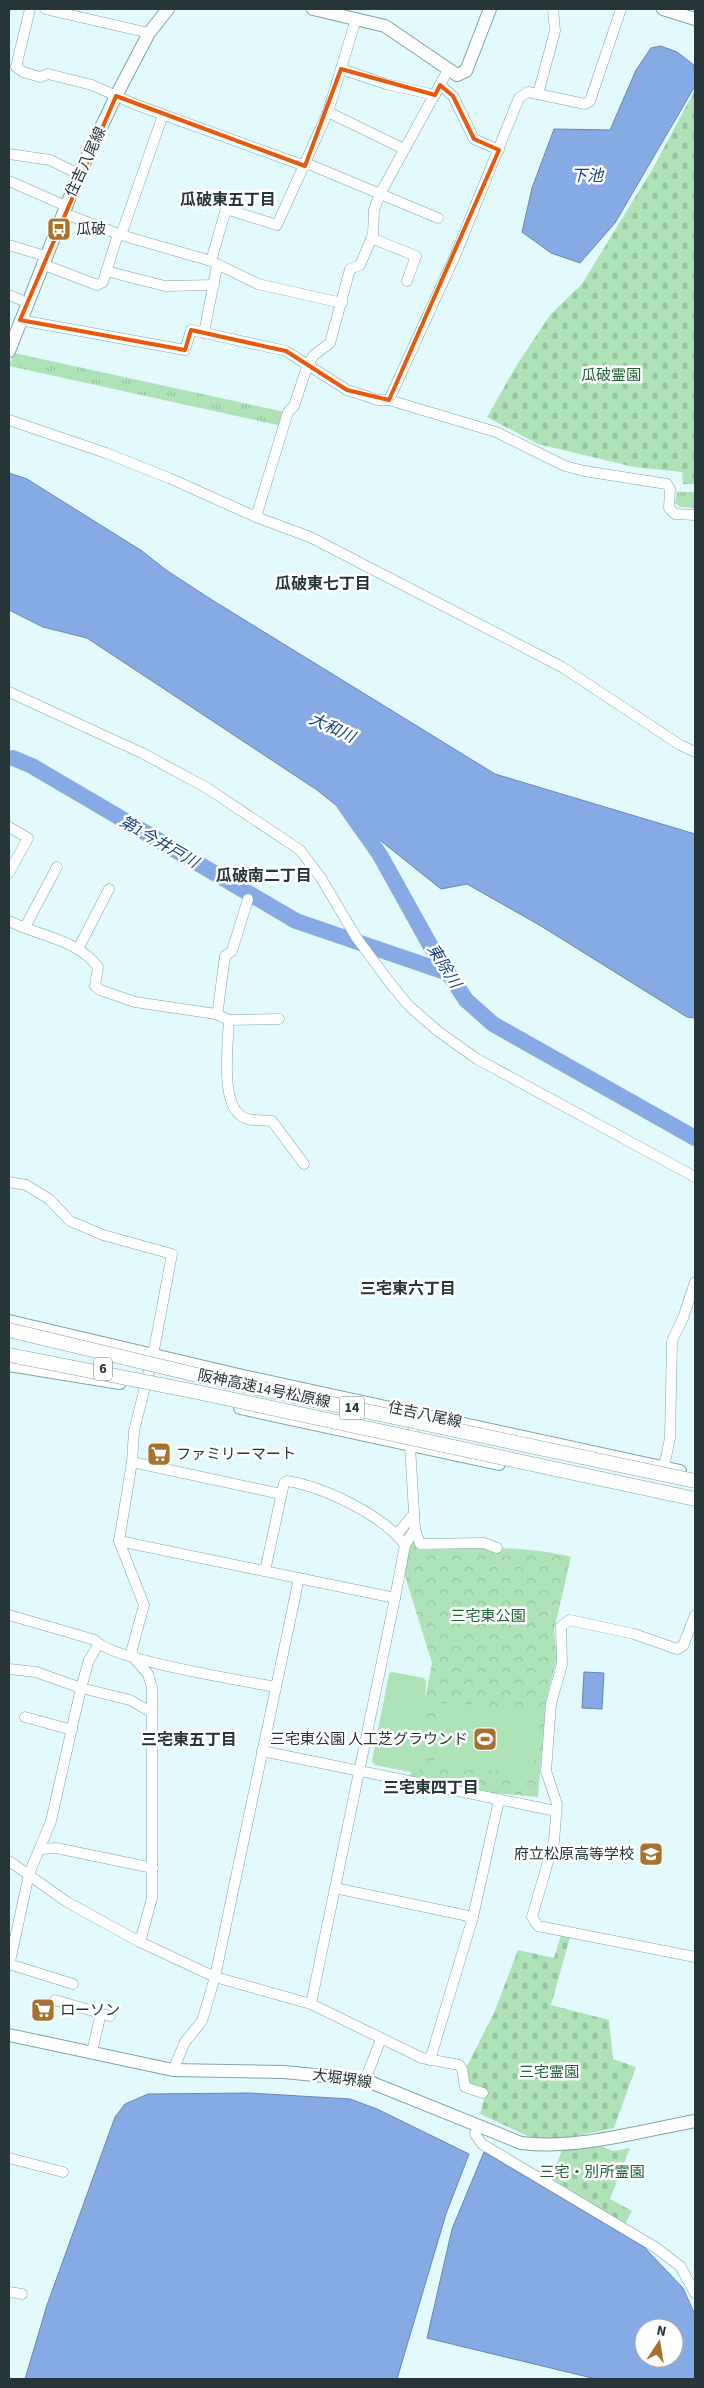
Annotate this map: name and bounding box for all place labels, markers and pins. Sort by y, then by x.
bus stop icon: 瓜破 [46,216,72,242]
place label: 瓜破 [76,219,106,240]
supermarket icon: ファミリーマート [146,1441,172,1467]
place label: ファミリーマート [176,1444,296,1465]
sports icon: 三宅東公園 人工芝グラウンド [472,1726,498,1752]
place label: 三宅東公園 人工芝グラウンド [270,1729,468,1750]
school or university icon: 府立松原高等学校 [638,1841,664,1867]
place label: 府立松原高等学校 [514,1844,634,1865]
supermarket icon: ローソン [30,1997,56,2023]
place label: ローソン [60,2000,120,2021]

